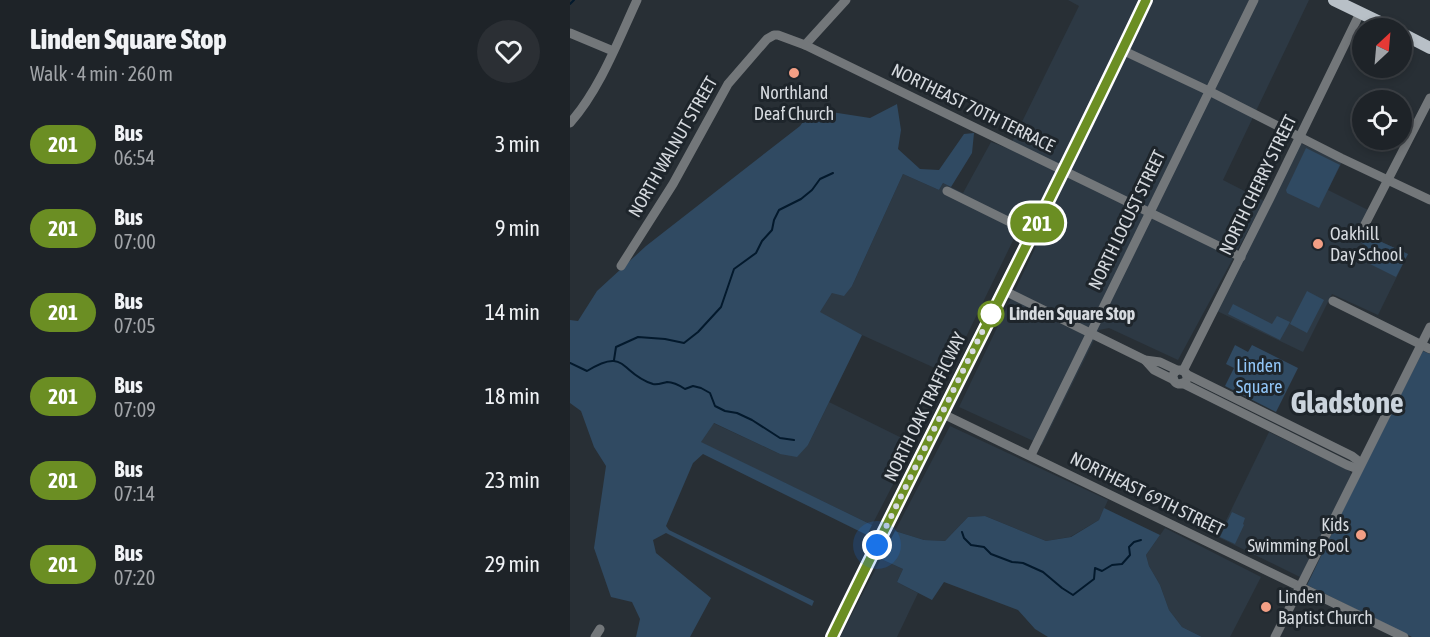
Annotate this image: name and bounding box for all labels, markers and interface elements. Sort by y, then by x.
north arrow [1352,18,1412,78]
map controls [1352,18,1412,150]
button: heart [477,20,540,83]
text: Linden Square Stop [30,23,227,55]
street label: NORTHEAST 70TH TERRACE [888,59,1058,156]
text: Walk · 4 min · 260 m [30,62,173,85]
marker: Northland Deaf Church [787,66,801,80]
street label: NORTH WALNUT STREET [624,73,721,221]
place label: Northland Deaf Church [754,82,834,124]
button: locate [1352,90,1412,150]
street label: NORTH CHERRY STREET [1215,111,1301,258]
text: Bus [114,120,143,146]
text: 3 min [495,131,540,157]
text: 201 [48,132,78,156]
text: 06:54 [114,146,155,169]
street label: NORTH LOCUST STREET [1084,147,1169,293]
text: Bus [114,204,143,230]
line badge: 201 [1002,204,1072,242]
text: 201 [1022,211,1052,235]
text: 9 min [495,215,540,241]
text: 201 [48,216,78,240]
place label: Oakhill Day School [1330,223,1403,265]
text: 07:00 [114,230,156,253]
marker: Oakhill Day School [1311,237,1325,251]
text: Bus [114,288,143,314]
text: 14 min [485,299,540,325]
text: 201 [48,300,78,324]
marker: Linden Square Stop [978,301,1004,327]
place label: Linden Square Stop [1009,303,1135,324]
text: 07:05 [114,314,156,337]
street label: NORTH OAK TRAFFICWAY [879,329,970,485]
park label: Linden Square [1236,355,1282,397]
text: Bus [114,372,143,398]
text: 18 min [485,383,540,409]
text: 201 [48,384,78,408]
district label: Gladstone [1290,385,1404,419]
text: 07:09 [114,398,156,421]
street label: NORTHEAST 69TH STREET [1067,447,1228,540]
text: Bus [114,456,143,482]
text: 23 min [485,467,540,493]
text: 201 [48,468,78,492]
text: 07:14 [114,482,155,505]
place label: Kids Swimming Pool [1247,514,1349,556]
marker: Kids Swimming Pool [1354,528,1368,542]
your location [862,530,892,560]
text: Bus [114,540,143,566]
text: 29 min [485,551,540,577]
text: 201 [48,552,78,576]
text: 07:20 [114,566,155,589]
place label: Linden Baptist Church [1278,586,1373,628]
marker: Linden Baptist Church [1259,600,1273,614]

